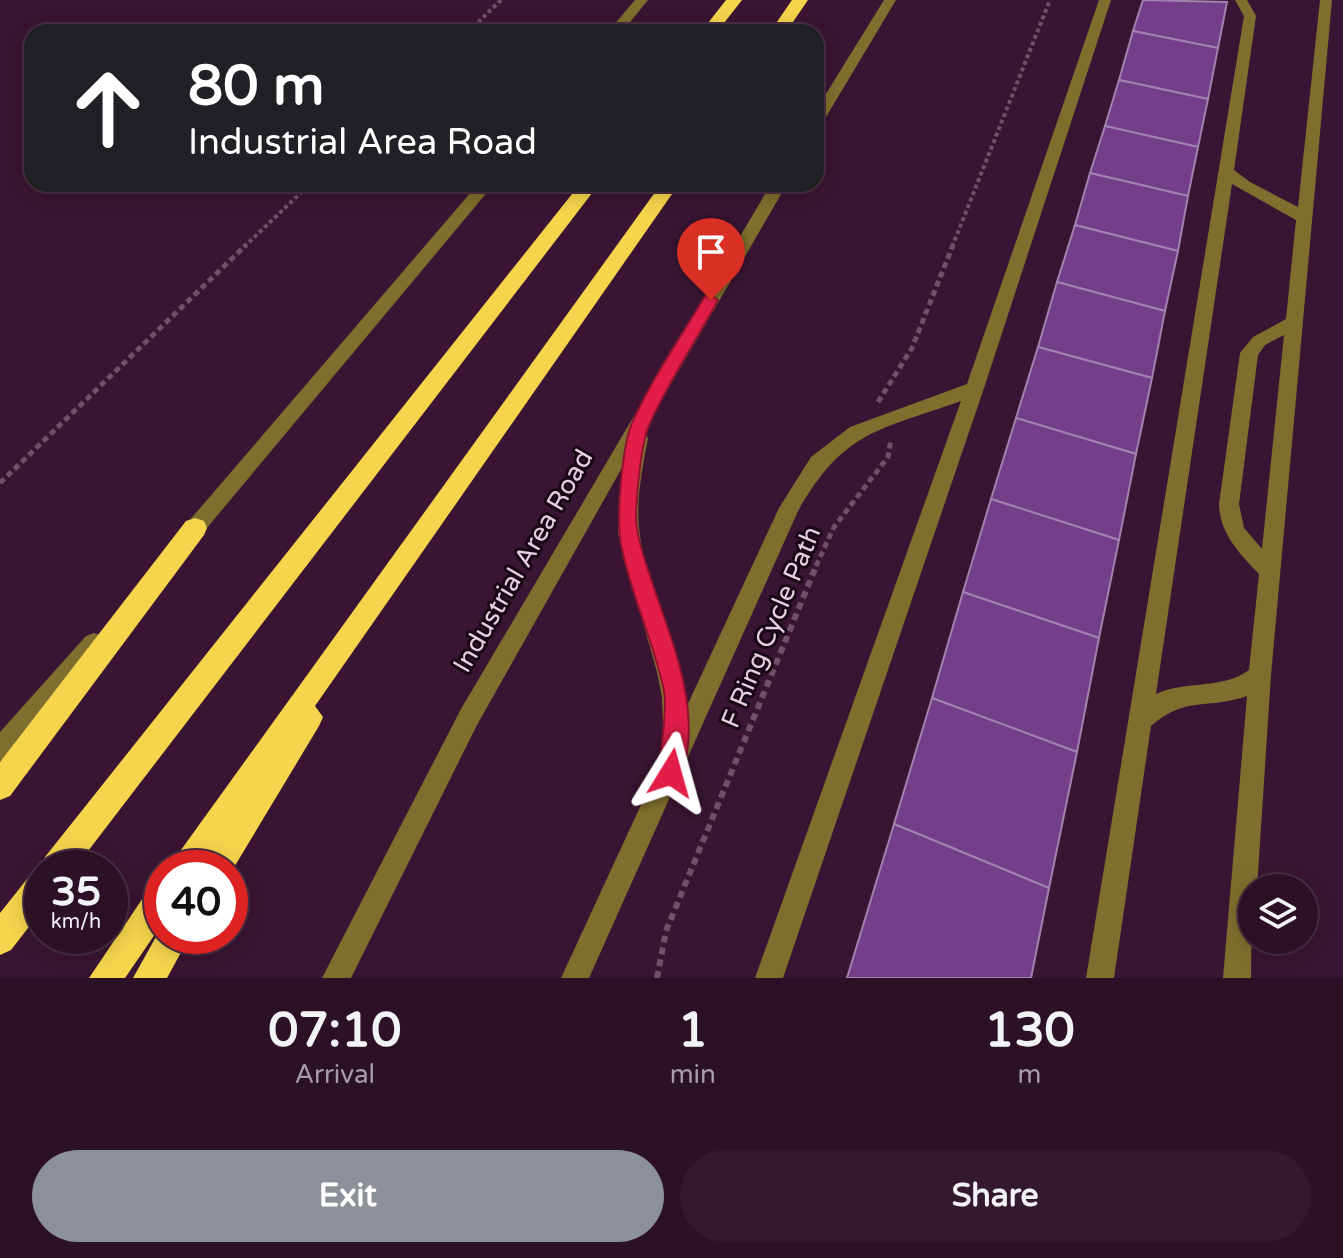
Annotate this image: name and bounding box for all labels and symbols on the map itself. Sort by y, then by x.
pin [677,218,745,300]
street label: Industrial Area Road [447,444,599,678]
street label: F Ring Cycle Path [715,522,827,732]
position arrow [629,731,713,815]
speed limit sign: 40 [144,850,248,954]

